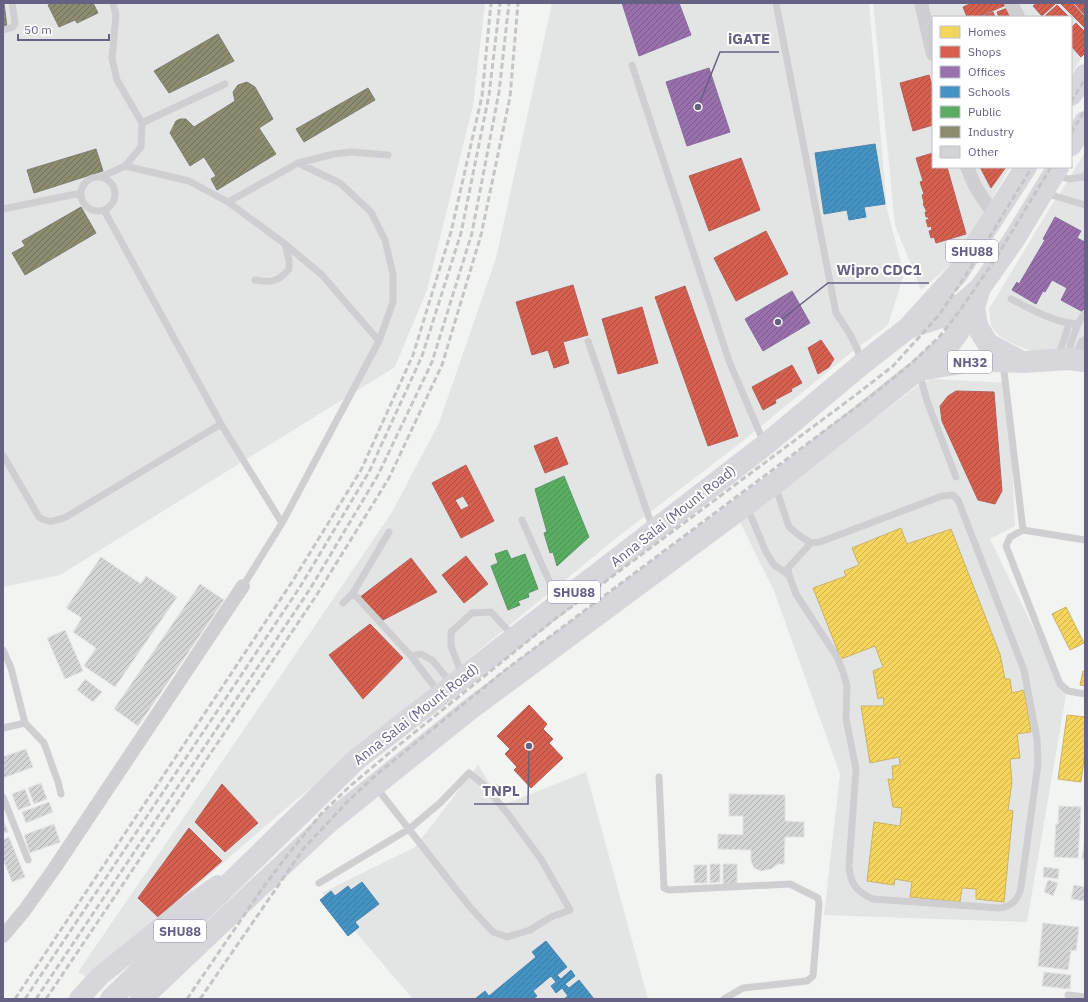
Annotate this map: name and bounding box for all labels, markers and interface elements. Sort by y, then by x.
scale bar [18,16,109,42]
legend [932,16,1072,168]
text: 50 m [24,22,52,37]
text: Homes [968,24,1006,39]
callout: iGATE [720,25,779,52]
text: iGATE [728,29,770,48]
text: Shops [968,44,1001,59]
text: Offices [968,64,1006,79]
text: Schools [968,84,1011,99]
text: Public [968,104,1001,119]
text: Industry [968,124,1014,139]
text: Other [968,144,999,159]
road number: SHU88 [946,240,998,262]
callout: Wipro CDC1 [828,256,929,283]
text: Wipro CDC1 [837,260,921,279]
road number: NH32 [948,351,992,373]
street label: Anna Salai (Mount Road) [607,461,739,571]
road number: SHU88 [548,581,600,603]
street label: Anna Salai (Mount Road) [350,659,482,769]
callout: TNPL [474,777,528,804]
text: TNPL [482,781,520,800]
road number: SHU88 [154,920,206,942]

